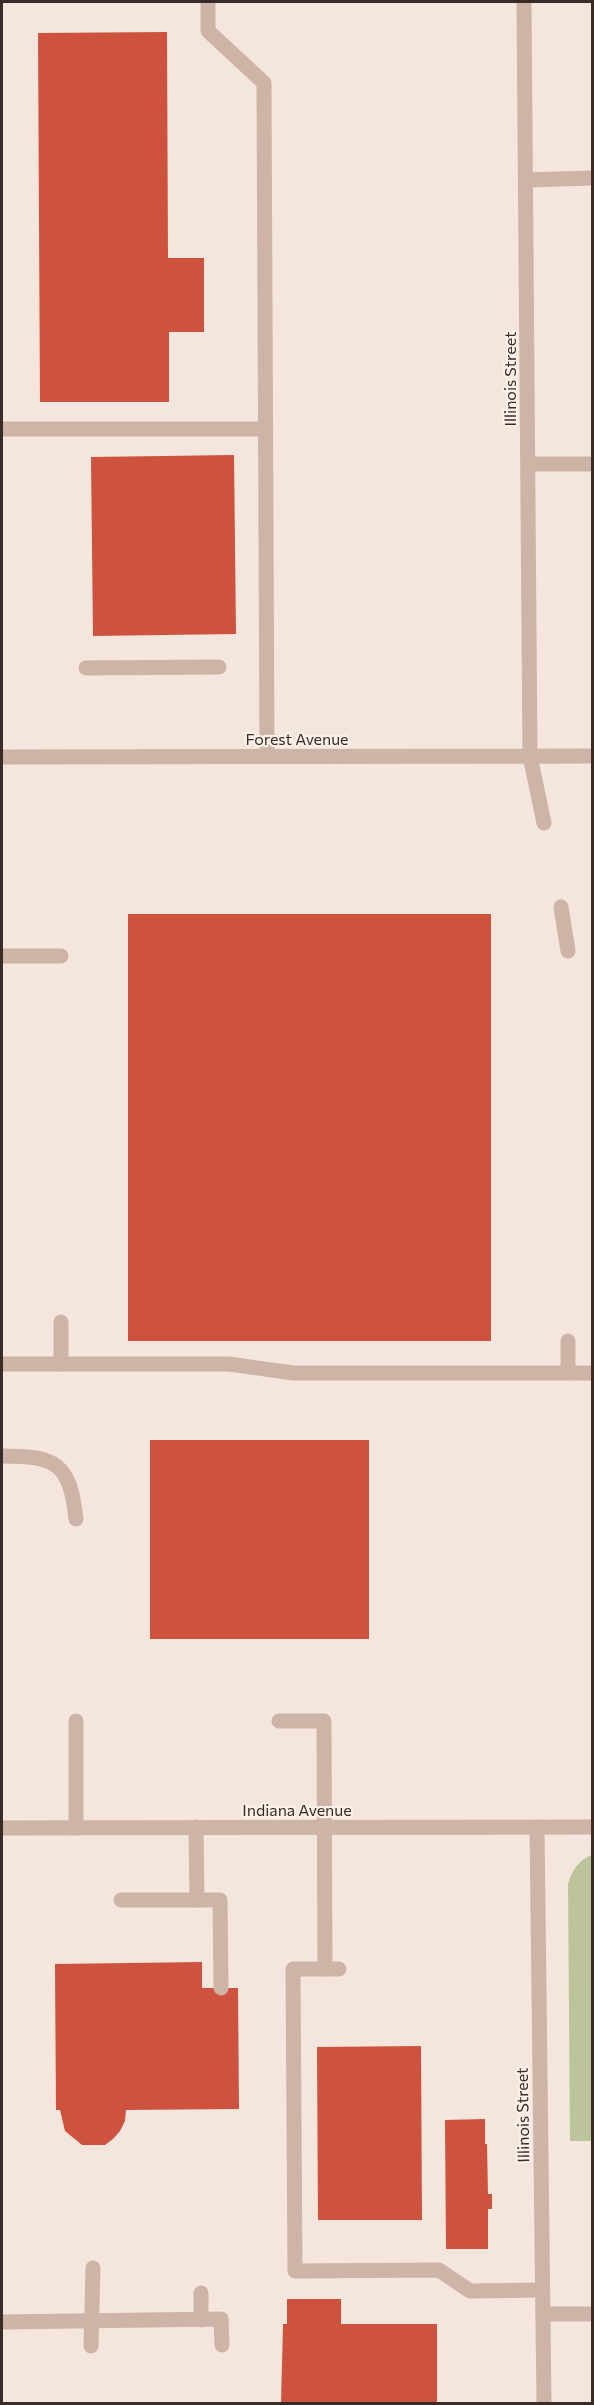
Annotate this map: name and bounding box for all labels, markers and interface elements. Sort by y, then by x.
street label: Illinois Street [500,331,519,427]
street label: Forest Avenue [245,729,349,748]
street label: Indiana Avenue [242,1800,352,1819]
street label: Illinois Street [512,2067,532,2163]

